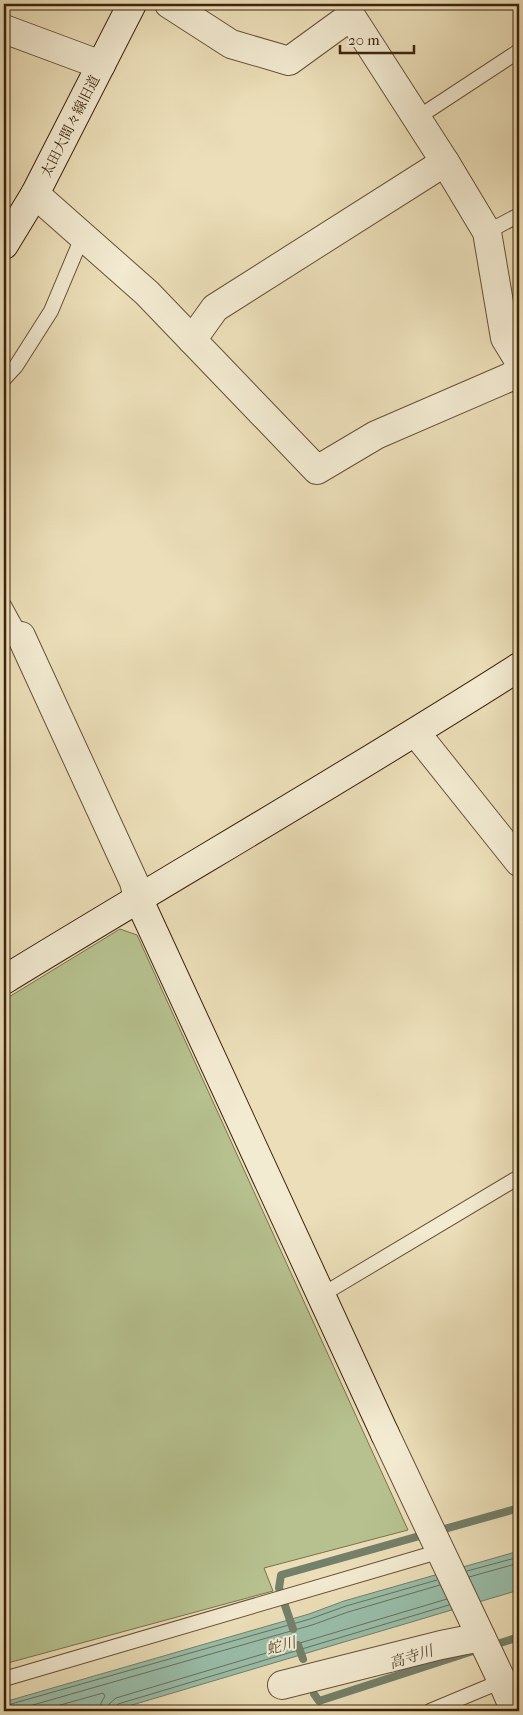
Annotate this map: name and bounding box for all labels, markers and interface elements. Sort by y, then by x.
scale bar [340,22,414,54]
text: 20 m [348,31,380,49]
street label: 太田大間々線旧道 [37,72,103,180]
water label: 蛇川 [264,1633,300,1659]
water label: 高寺川 [387,1641,437,1673]

